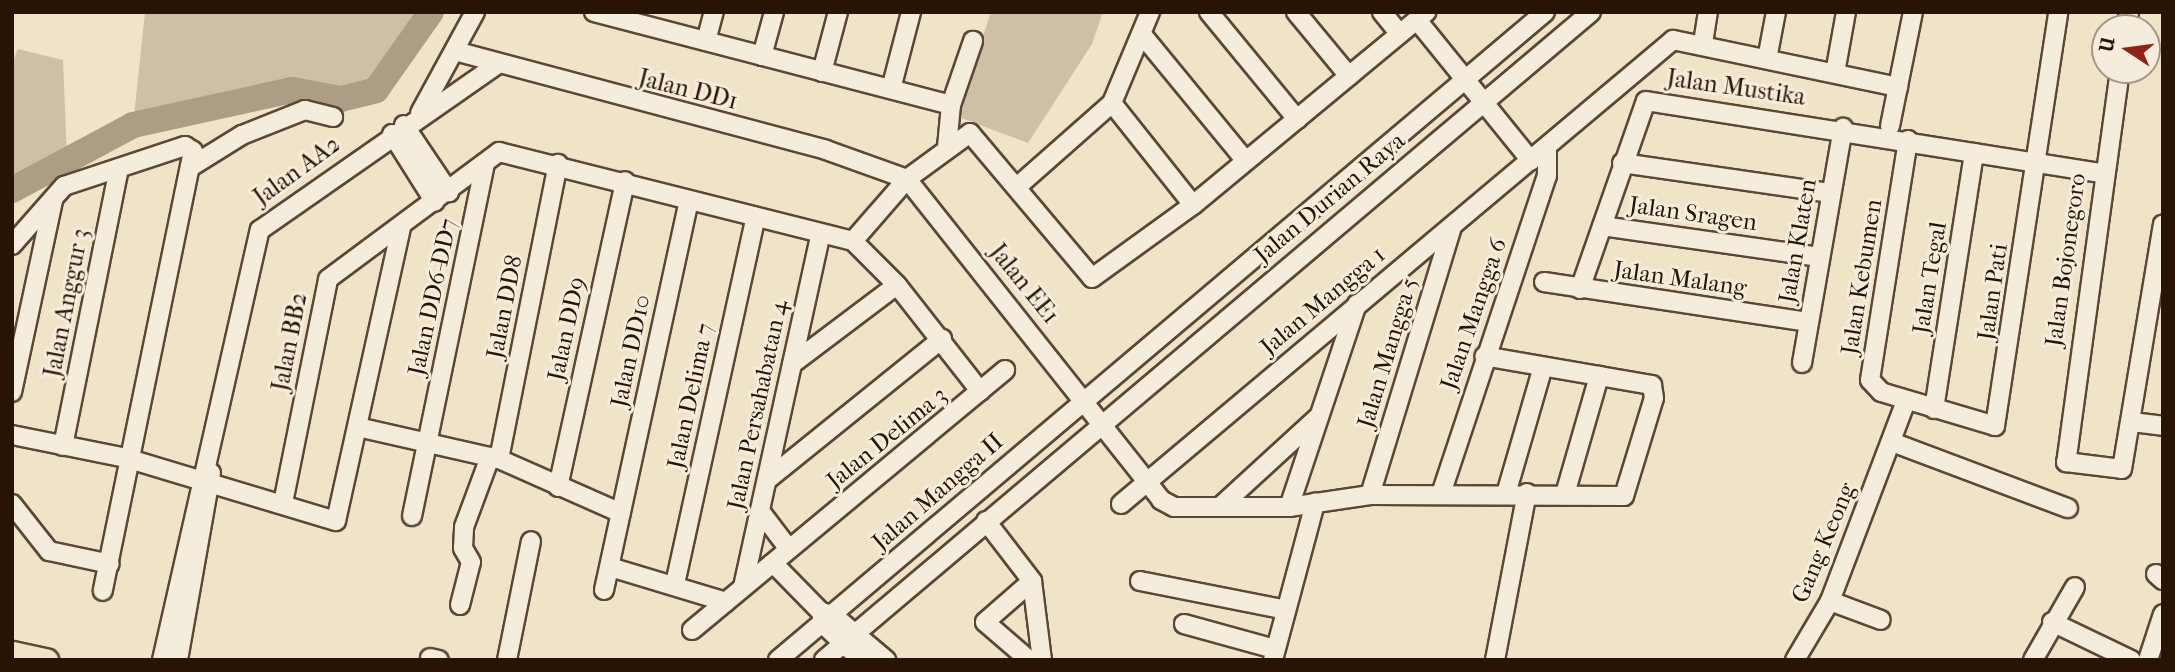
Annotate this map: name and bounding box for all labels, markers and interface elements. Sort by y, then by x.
north arrow [2091,14,2161,84]
text: U [2095,35,2120,54]
street label: Jalan DD1 [635,64,741,116]
street label: Jalan Mustika [1665,64,1807,112]
street label: Jalan Durian Raya [1249,127,1411,269]
street label: Jalan AA2 [248,130,346,212]
street label: Jalan Bojonegoro [2040,171,2092,349]
street label: Jalan Klaten [1773,176,1823,306]
street label: Jalan Sragen [1627,191,1759,237]
street label: Jalan Kebumen [1835,197,1889,357]
street label: Jalan DD6-DD7 [402,216,464,378]
street label: Jalan Tegal [1907,220,1953,336]
street label: Jalan Anggur 3 [38,226,96,380]
street label: Jalan Mangga 6 [1435,234,1513,394]
street label: Jalan EE1 [983,238,1065,330]
street label: Jalan Mangga 1 [1255,241,1391,361]
street label: Jalan Pati [1972,242,2014,342]
street label: Jalan DD8 [481,253,529,361]
street label: Jalan Malang [1612,255,1748,303]
street label: Jalan DD9 [542,274,592,384]
street label: Jalan Mangga 5 [1351,274,1425,432]
street label: Jalan BB2 [266,290,314,394]
street label: Jalan DD10 [605,292,657,410]
street label: Jalan Persahabatan 4 [722,298,794,512]
street label: Jalan Delima 7 [662,321,720,471]
street label: Jalan Delima 3 [821,381,953,495]
street label: Jalan Mangga II [867,427,1009,557]
street label: Gang Keong [1786,479,1862,607]

